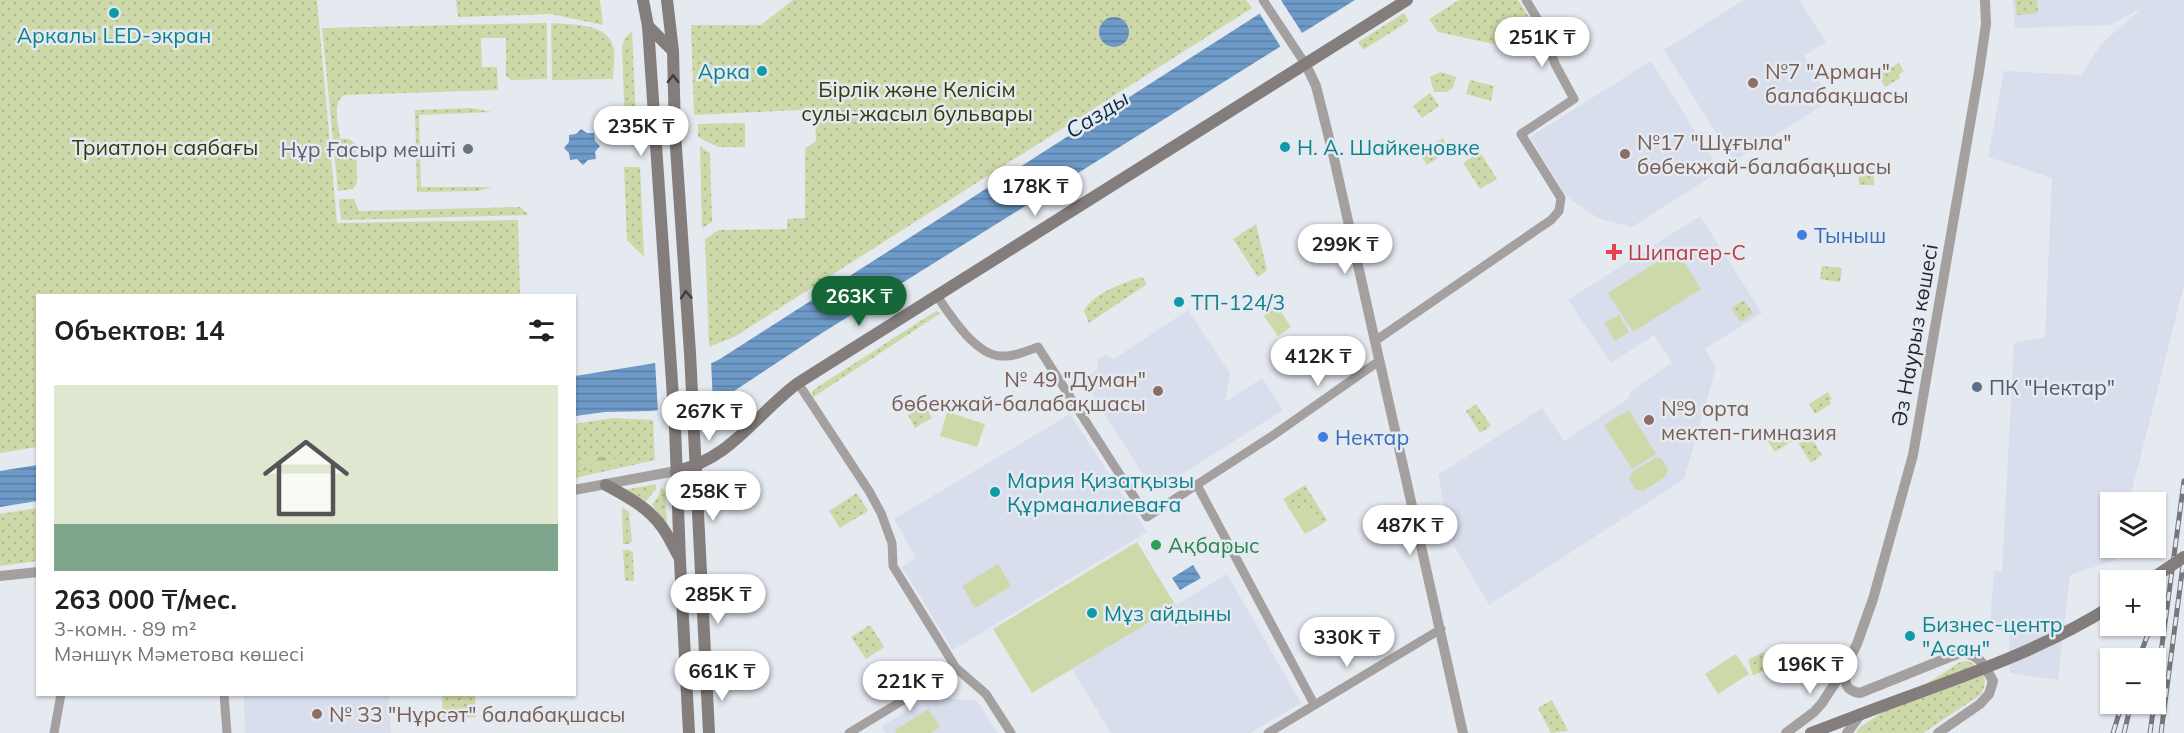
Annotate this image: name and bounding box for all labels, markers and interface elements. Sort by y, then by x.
marker: Аркалы LED-экран [107,6,121,20]
pin: 251K ₸ [1493,17,1591,68]
place label: Аркалы LED-экран [17,22,211,48]
text: 251K ₸ [1509,24,1575,49]
place label: Арка [698,58,750,84]
place label: №7 "Арман" балабақшасы [1765,58,1909,108]
marker: Арка [755,64,769,78]
one-way arrow [667,75,679,84]
park label: Бірлік және Келісім сулы-жасыл бульвары [801,76,1033,126]
marker: №7 "Арман" балабақшасы [1746,76,1760,90]
water label: Сазды [1060,84,1134,144]
pin: 235K ₸ [592,106,690,157]
text: 235K ₸ [608,113,674,138]
place label: №17 "Шұғыла" бөбекжай-балабақшасы [1637,129,1891,179]
park label: Триатлон саябағы [72,134,258,160]
place label: Н. А. Шайкеновке [1297,134,1480,160]
place label: Нұр Ғасыр мешіті [281,136,456,162]
marker: Н. А. Шайкеновке [1278,140,1292,154]
marker: Нұр Ғасыр мешіті [461,142,475,156]
marker: №17 "Шұғыла" бөбекжай-балабақшасы [1618,147,1632,161]
pin: 178K ₸ [986,166,1084,217]
text: 178K ₸ [1002,173,1068,198]
place label: Тыныш [1814,222,1886,248]
pin: 299K ₸ [1296,224,1394,275]
marker: Тыныш [1795,228,1809,242]
text: 299K ₸ [1312,231,1378,256]
place label: Шипагер-С [1628,239,1746,265]
street label: Әз Наурыз көшесі [1885,242,1943,428]
marker: Шипагер-С [1605,243,1623,261]
pin: 263K ₸ [810,276,908,327]
text: 263K ₸ [826,283,892,308]
place label: ТП-124/3 [1191,289,1285,315]
one-way arrow [680,290,693,299]
marker: ТП-124/3 [1172,295,1186,309]
text: Объектов: 14 [54,314,225,347]
icon: filters [525,314,558,347]
pin: 412K ₸ [1269,336,1367,387]
text: 412K ₸ [1285,343,1351,368]
place label: № 49 "Думан" бөбекжай-балабақшасы [892,366,1146,416]
place label: ПК "Нектар" [1989,374,2115,400]
marker: ПК "Нектар" [1970,380,1984,394]
marker: № 49 "Думан" бөбекжай-балабақшасы [1151,384,1165,398]
pin: 267K ₸ [660,391,758,442]
place label: №9 орта мектеп-гимназия [1661,395,1837,445]
text: 267K ₸ [676,398,742,423]
marker: №9 орта мектеп-гимназия [1642,413,1656,427]
icon: home [252,424,360,532]
place label: Нектар [1335,424,1409,450]
marker: Нектар [1316,430,1330,444]
place label: Мария Қизатқызы Құрманалиеваға [1007,467,1194,517]
pin: 258K ₸ [664,471,762,522]
text: 258K ₸ [680,478,746,503]
marker: Мария Қизатқызы Құрманалиеваға [988,485,1002,499]
map controls [2100,492,2166,714]
button: layers [2100,492,2166,558]
pin: 487K ₸ [1361,505,1459,556]
text: 487K ₸ [1377,512,1443,537]
place label: Ақбарыс [1168,532,1260,558]
marker: Ақбарыс [1149,538,1163,552]
button: + [2100,570,2166,636]
pin: 285K ₸ [669,574,767,625]
text: 285K ₸ [685,581,751,606]
text: 263 000 ₸/мес. [54,583,237,616]
place label: Мұз айдыны [1104,600,1231,626]
marker: Мұз айдыны [1085,606,1099,620]
place label: Бизнес-центр "Асан" [1922,611,2063,661]
text: 3-комн. · 89 m² [54,616,196,641]
pin: 330K ₸ [1298,617,1396,668]
text: 330K ₸ [1314,624,1380,649]
marker: Бизнес-центр "Асан" [1903,629,1917,643]
text: Мәншүк Мәметова көшесі [54,641,304,666]
pin: 196K ₸ [1761,644,1859,695]
button: − [2100,648,2166,714]
pin: 661K ₸ [673,651,771,702]
text: 196K ₸ [1777,651,1843,676]
text: 661K ₸ [689,658,755,683]
pin: 221K ₸ [861,661,959,712]
text: 221K ₸ [877,668,943,693]
place label: № 33 "Нұрсәт" балабақшасы [329,701,625,727]
marker: № 33 "Нұрсәт" балабақшасы [310,707,324,721]

